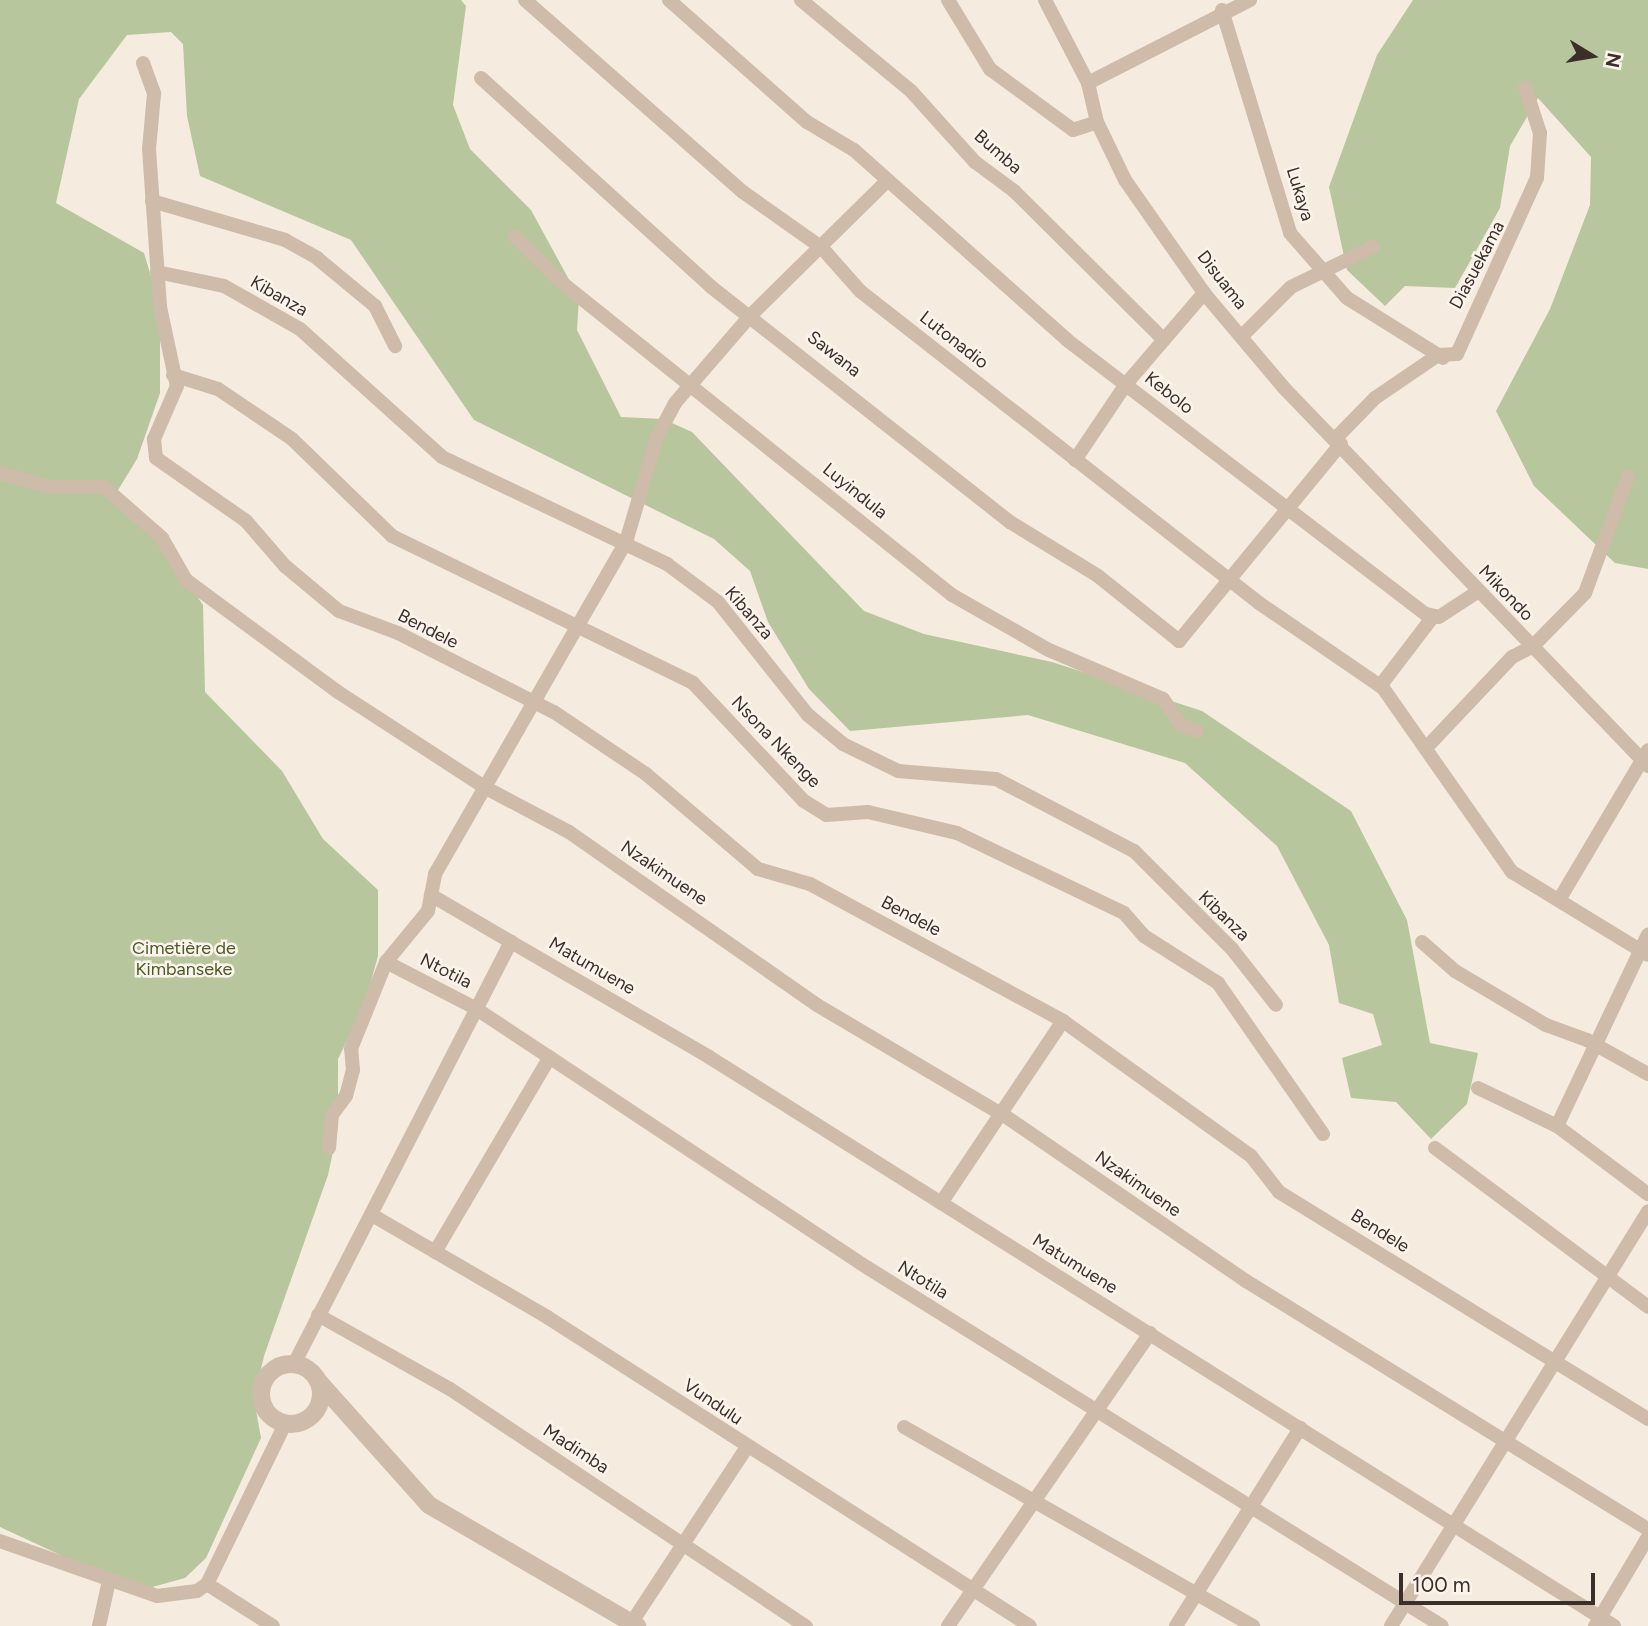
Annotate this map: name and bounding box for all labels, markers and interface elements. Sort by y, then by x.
north arrow [1557,21,1627,91]
text: N [1600,51,1626,70]
street label: Bumba [970,125,1026,179]
street label: Lukaya [1282,164,1318,224]
street label: Diasuekama [1445,217,1509,313]
street label: Disuama [1192,246,1252,314]
street label: Kibanza [246,271,312,321]
street label: Lutonadio [915,307,993,373]
street label: Sawana [803,326,865,382]
street label: Kebolo [1140,367,1198,419]
street label: Luyindula [818,458,892,524]
street label: Mikondo [1474,561,1538,625]
street label: Kibanza [720,582,778,644]
street label: Bendele [394,605,462,653]
street label: Nsona Nkenge [727,692,825,792]
street label: Nzakimuene [617,836,711,910]
street label: Kibanza [1194,886,1254,946]
street label: Bendele [877,891,945,941]
street label: Matumuene [545,933,639,999]
park label: Cimetière de Kimbanseke [132,938,236,981]
street label: Ntotila [416,949,476,993]
street label: Nzakimuene [1091,1146,1185,1222]
street label: Bendele [1347,1205,1413,1257]
street label: Matumuene [1028,1229,1122,1299]
street label: Ntotila [894,1256,952,1304]
street label: Vundulu [679,1374,747,1430]
street label: Madimba [539,1420,613,1478]
scale bar [1403,1560,1599,1604]
text: 100 m [1412,1572,1471,1597]

